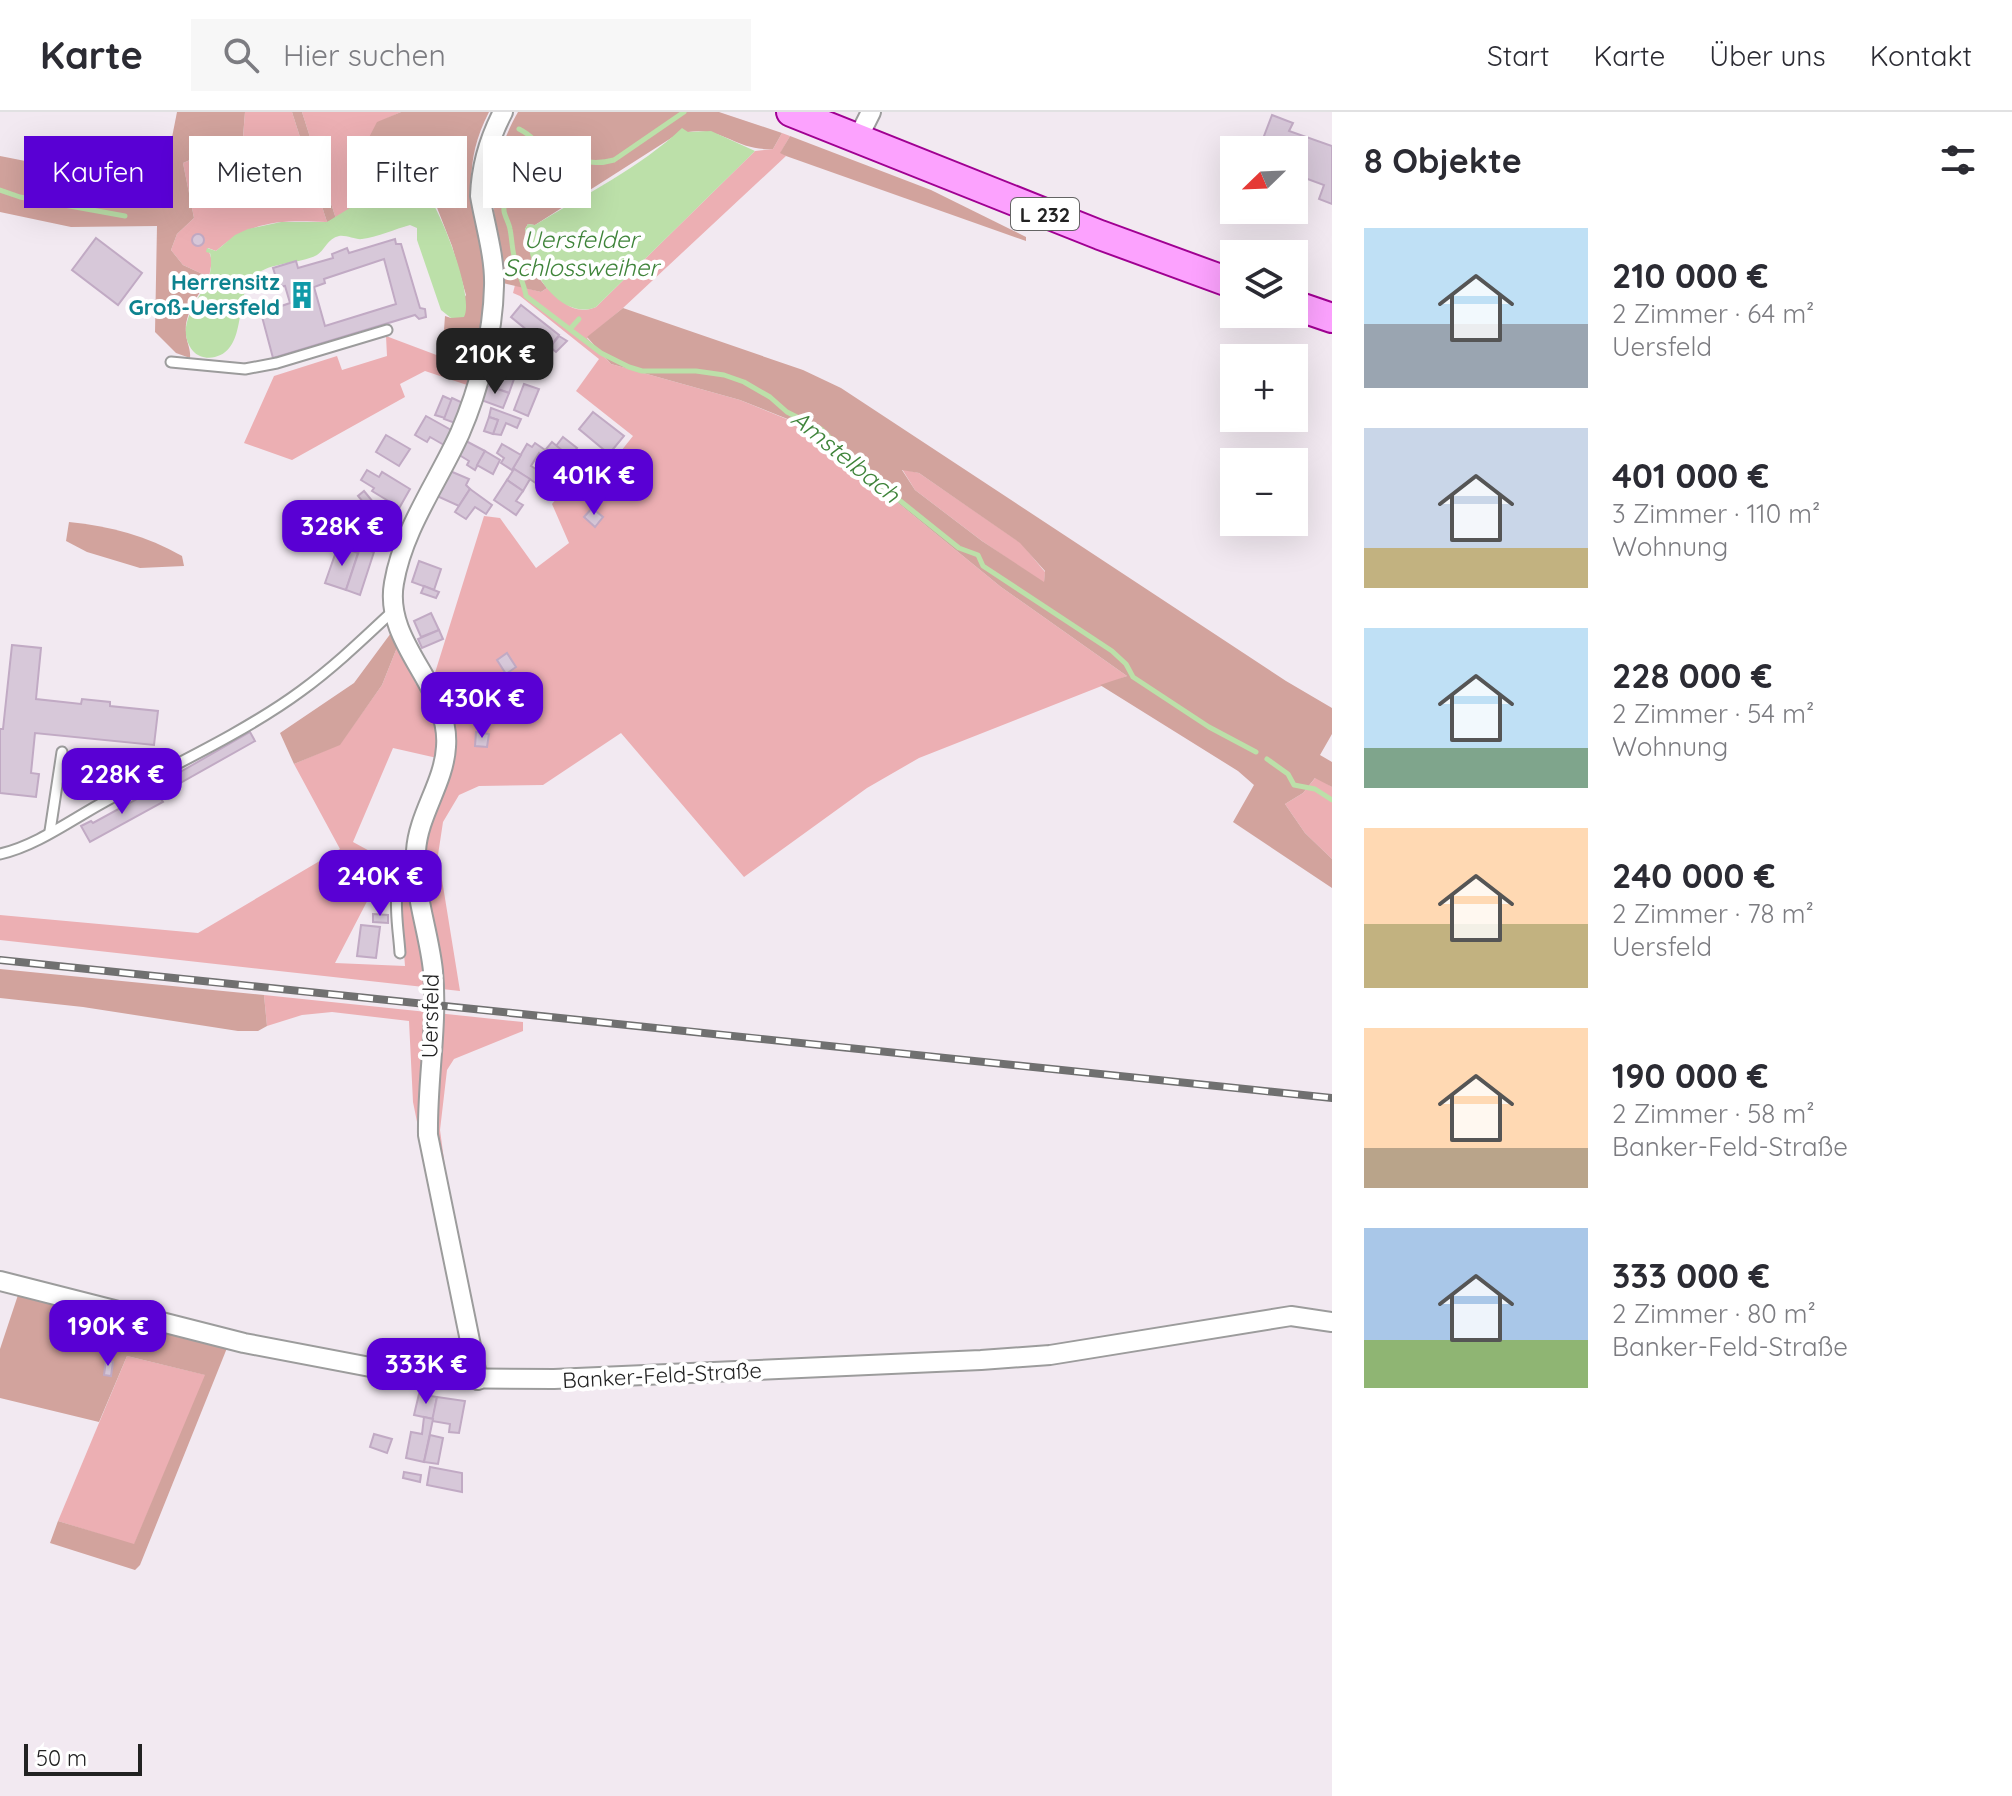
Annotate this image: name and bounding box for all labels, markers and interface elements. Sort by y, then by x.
search box [191,19,751,91]
text: Karte [40,31,143,79]
icon: search [219,33,263,77]
text: Hier suchen [283,36,446,74]
text: Start [1487,38,1549,73]
text: Karte [1593,38,1665,73]
text: Über uns [1709,38,1826,73]
text: Kontakt [1870,38,1972,73]
chip: Kaufen [24,136,173,208]
chip: Mieten [189,136,331,208]
chip: Filter [347,136,467,208]
chip: Neu [483,136,591,208]
north arrow [1220,136,1308,224]
map controls [1220,136,1308,536]
icon: filters [1936,138,1980,182]
text: 8 Objekte [1364,139,1522,182]
road number: L 232 [1011,198,1079,230]
water label: Uersfelder Schlossweiher [503,224,661,282]
button: layers [1220,240,1308,328]
text: 210 000 € [1612,254,1768,297]
icon: home [1428,260,1524,356]
place label: Herrensitz Groß-Uersfeld [128,268,280,321]
building icon: Herrensitz Groß-Uersfeld [287,280,317,310]
text: 2 Zimmer · 64 m² [1612,297,1814,330]
pin: 210K € [430,328,560,396]
text: Uersfeld [1612,330,1712,363]
text: 210K € [454,337,536,370]
button: + [1220,344,1308,432]
water label: Amstelbach [786,403,907,509]
button: − [1220,448,1308,536]
pin: 401K € [529,449,659,517]
text: 401 000 € [1612,454,1769,497]
text: 401K € [553,458,635,491]
icon: home [1428,460,1524,556]
text: 3 Zimmer · 110 m² [1612,497,1820,530]
pin: 328K € [277,500,407,568]
text: 328K € [300,509,384,542]
text: Wohnung [1612,530,1728,563]
text: 228 000 € [1612,654,1772,697]
icon: home [1428,660,1524,756]
pin: 430K € [417,672,547,740]
text: 430K € [439,681,525,714]
text: 2 Zimmer · 54 m² [1612,697,1814,730]
text: Wohnung [1612,730,1728,763]
pin: 228K € [57,748,187,816]
text: 228K € [80,757,164,790]
pin: 240K € [315,850,445,918]
text: 240 000 € [1612,854,1775,897]
text: 240K € [337,859,423,892]
icon: home [1428,860,1524,956]
text: 2 Zimmer · 78 m² [1612,897,1814,930]
text: Uersfeld [1612,930,1712,963]
street label: Uersfeld [415,973,445,1059]
text: 190 000 € [1612,1054,1768,1097]
icon: home [1428,1060,1524,1156]
text: 2 Zimmer · 58 m² [1612,1097,1814,1130]
text: Banker-Feld-Straße [1612,1130,1848,1163]
text: 333 000 € [1612,1254,1770,1297]
icon: home [1428,1260,1524,1356]
text: 2 Zimmer · 80 m² [1612,1297,1816,1330]
pin: 190K € [43,1300,173,1368]
text: 190K € [67,1309,149,1342]
text: Banker-Feld-Straße [1612,1330,1848,1363]
pin: 333K € [361,1338,491,1406]
text: 333K € [385,1347,467,1380]
street label: Banker-Feld-Straße [562,1356,762,1394]
scale bar [24,1740,142,1776]
text: 50 m [36,1744,87,1772]

